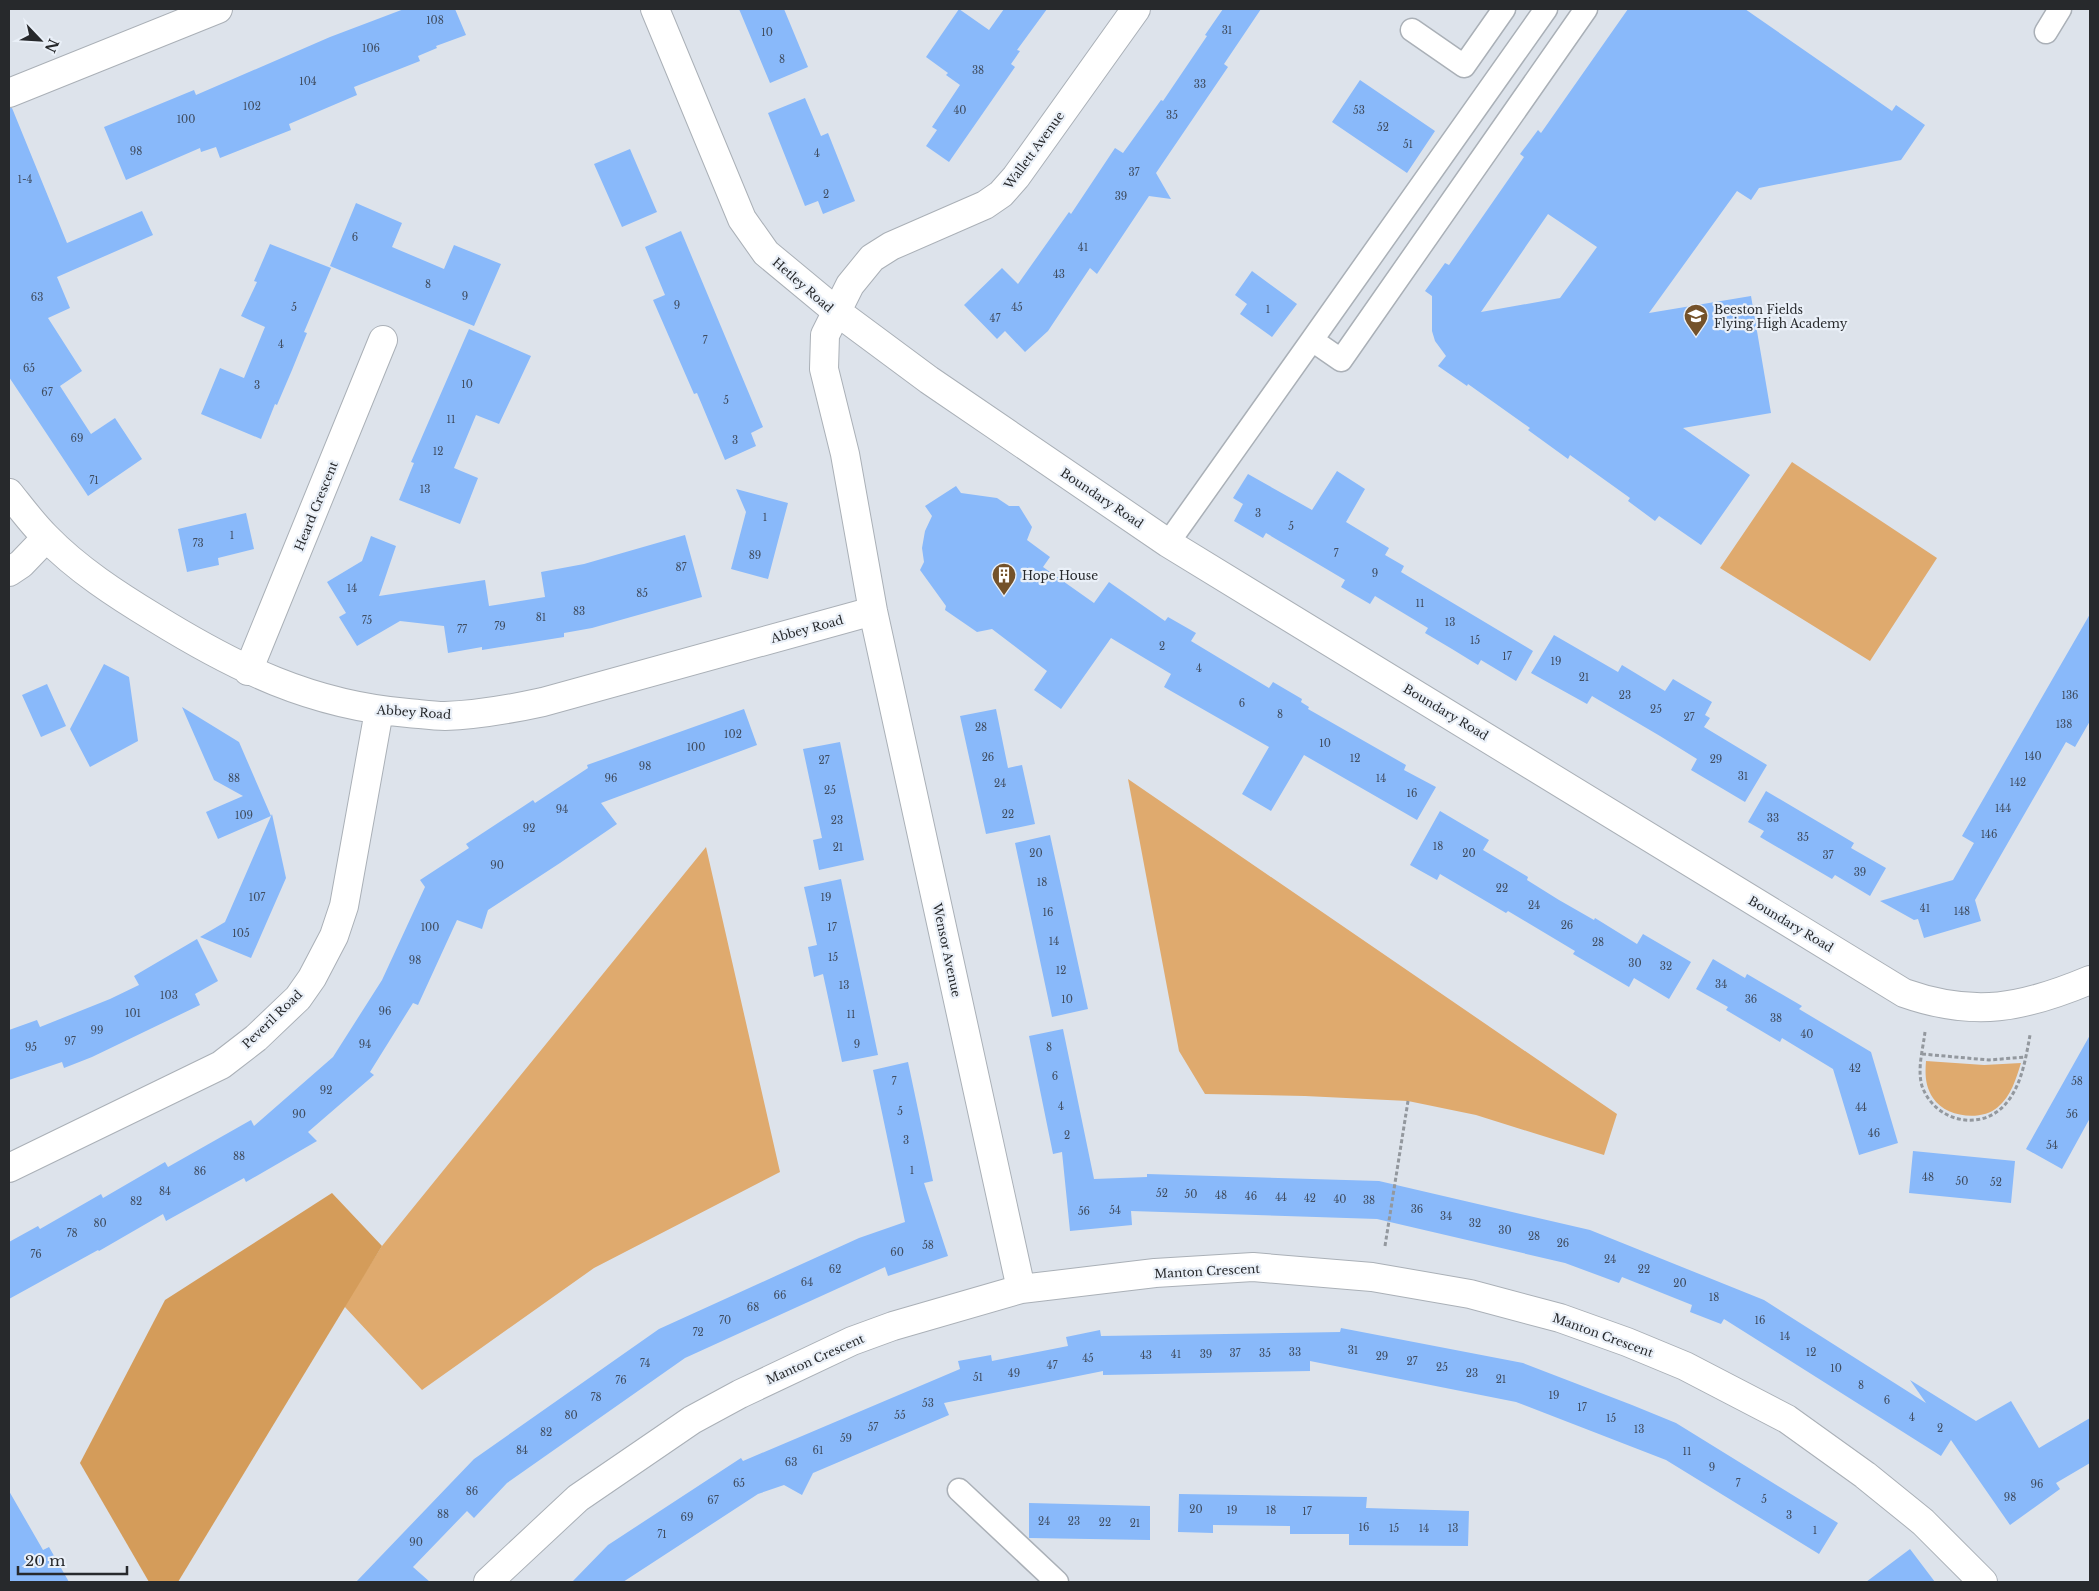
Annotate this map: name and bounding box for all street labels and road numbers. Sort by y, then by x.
street label: Wallett Avenue [1000,108,1067,192]
street label: Hetley Road [770,255,836,315]
street label: Heard Crescent [291,459,341,553]
street label: Boundary Road [1058,465,1146,531]
street label: Abbey Road [768,612,845,646]
street label: Boundary Road [1401,681,1491,743]
street label: Abbey Road [375,702,452,722]
street label: Boundary Road [1746,893,1836,955]
street label: Wensor Avenue [930,901,964,998]
street label: Peveril Road [239,987,305,1051]
street label: Manton Crescent [1154,1261,1261,1281]
street label: Manton Crescent [1551,1310,1656,1360]
street label: Manton Crescent [764,1330,867,1387]

